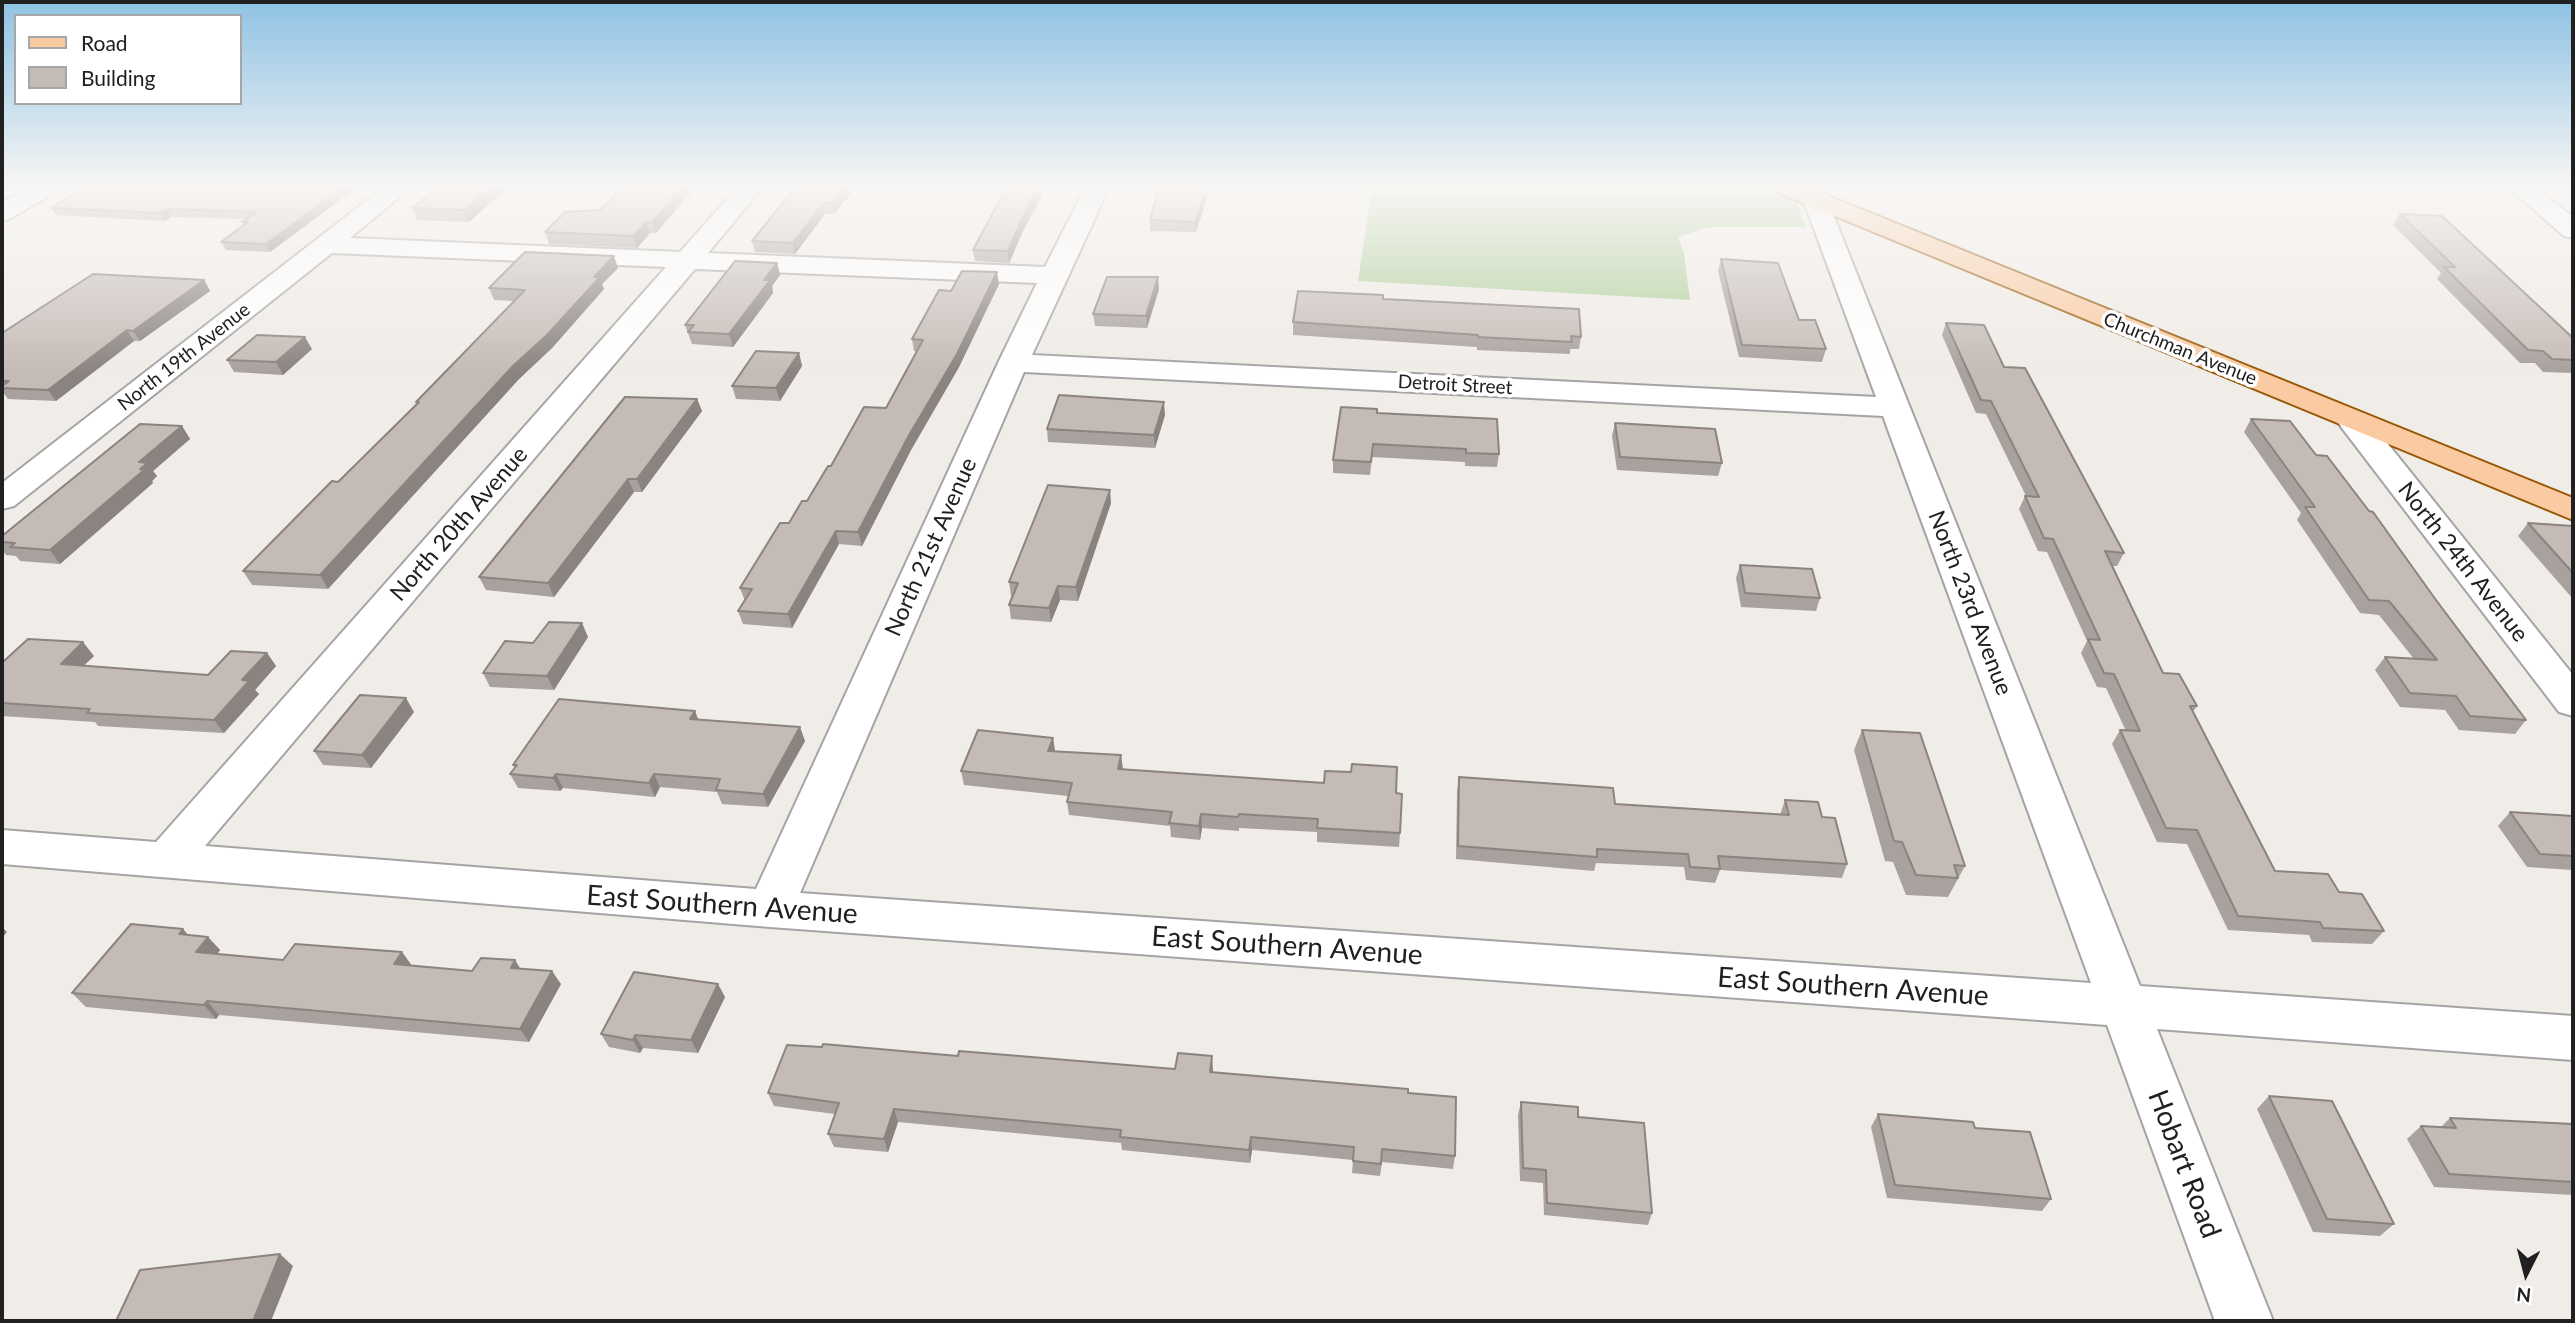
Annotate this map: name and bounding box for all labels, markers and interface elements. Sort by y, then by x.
legend [14,14,242,105]
text: Road [81,30,128,55]
text: Building [81,65,156,90]
street label: North 19th Avenue [113,298,255,416]
street label: Churchman Avenue [2100,308,2260,390]
street label: Detroit Street [1397,371,1513,399]
street label: North 20th Avenue [384,441,534,607]
street label: North 21st Avenue [879,453,983,641]
street label: North 24th Avenue [2392,477,2534,647]
street label: North 23rd Avenue [1922,507,2018,699]
street label: East Southern Avenue [585,879,859,931]
street label: East Southern Avenue [1150,920,1424,972]
street label: East Southern Avenue [1716,961,1990,1013]
street label: Hobart Road [2140,1085,2228,1243]
north arrow [2491,1239,2561,1309]
text: N [2515,1283,2532,1308]

